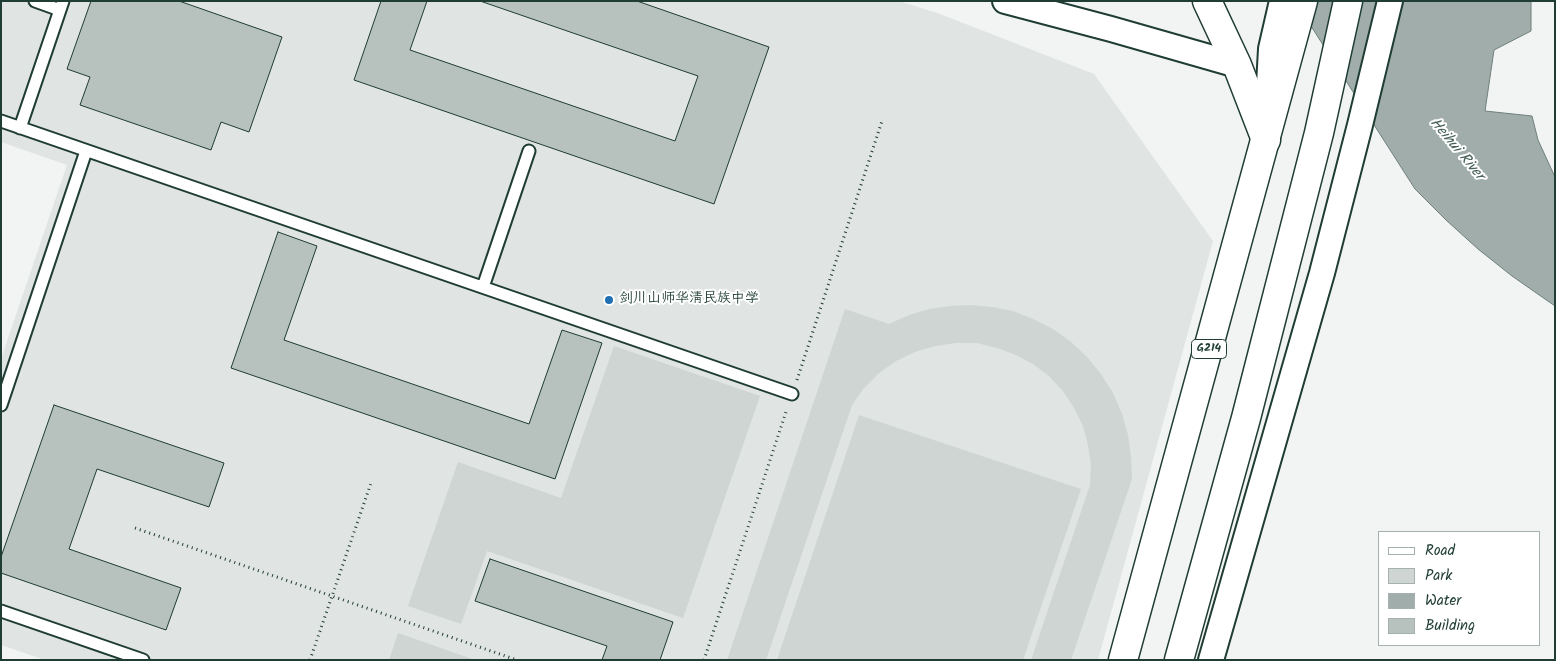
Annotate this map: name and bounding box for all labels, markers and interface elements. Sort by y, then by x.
water label: Heihui River [1425,115,1487,185]
place label: 剑川山师华清民族中学 [619,292,759,308]
marker: 剑川山师华清民族中学 [603,294,615,306]
road number: G214 [1192,339,1226,358]
legend [1378,531,1541,646]
text: Road [1425,539,1455,563]
text: Park [1425,564,1452,588]
text: Water [1425,589,1461,613]
text: Building [1425,614,1475,638]

